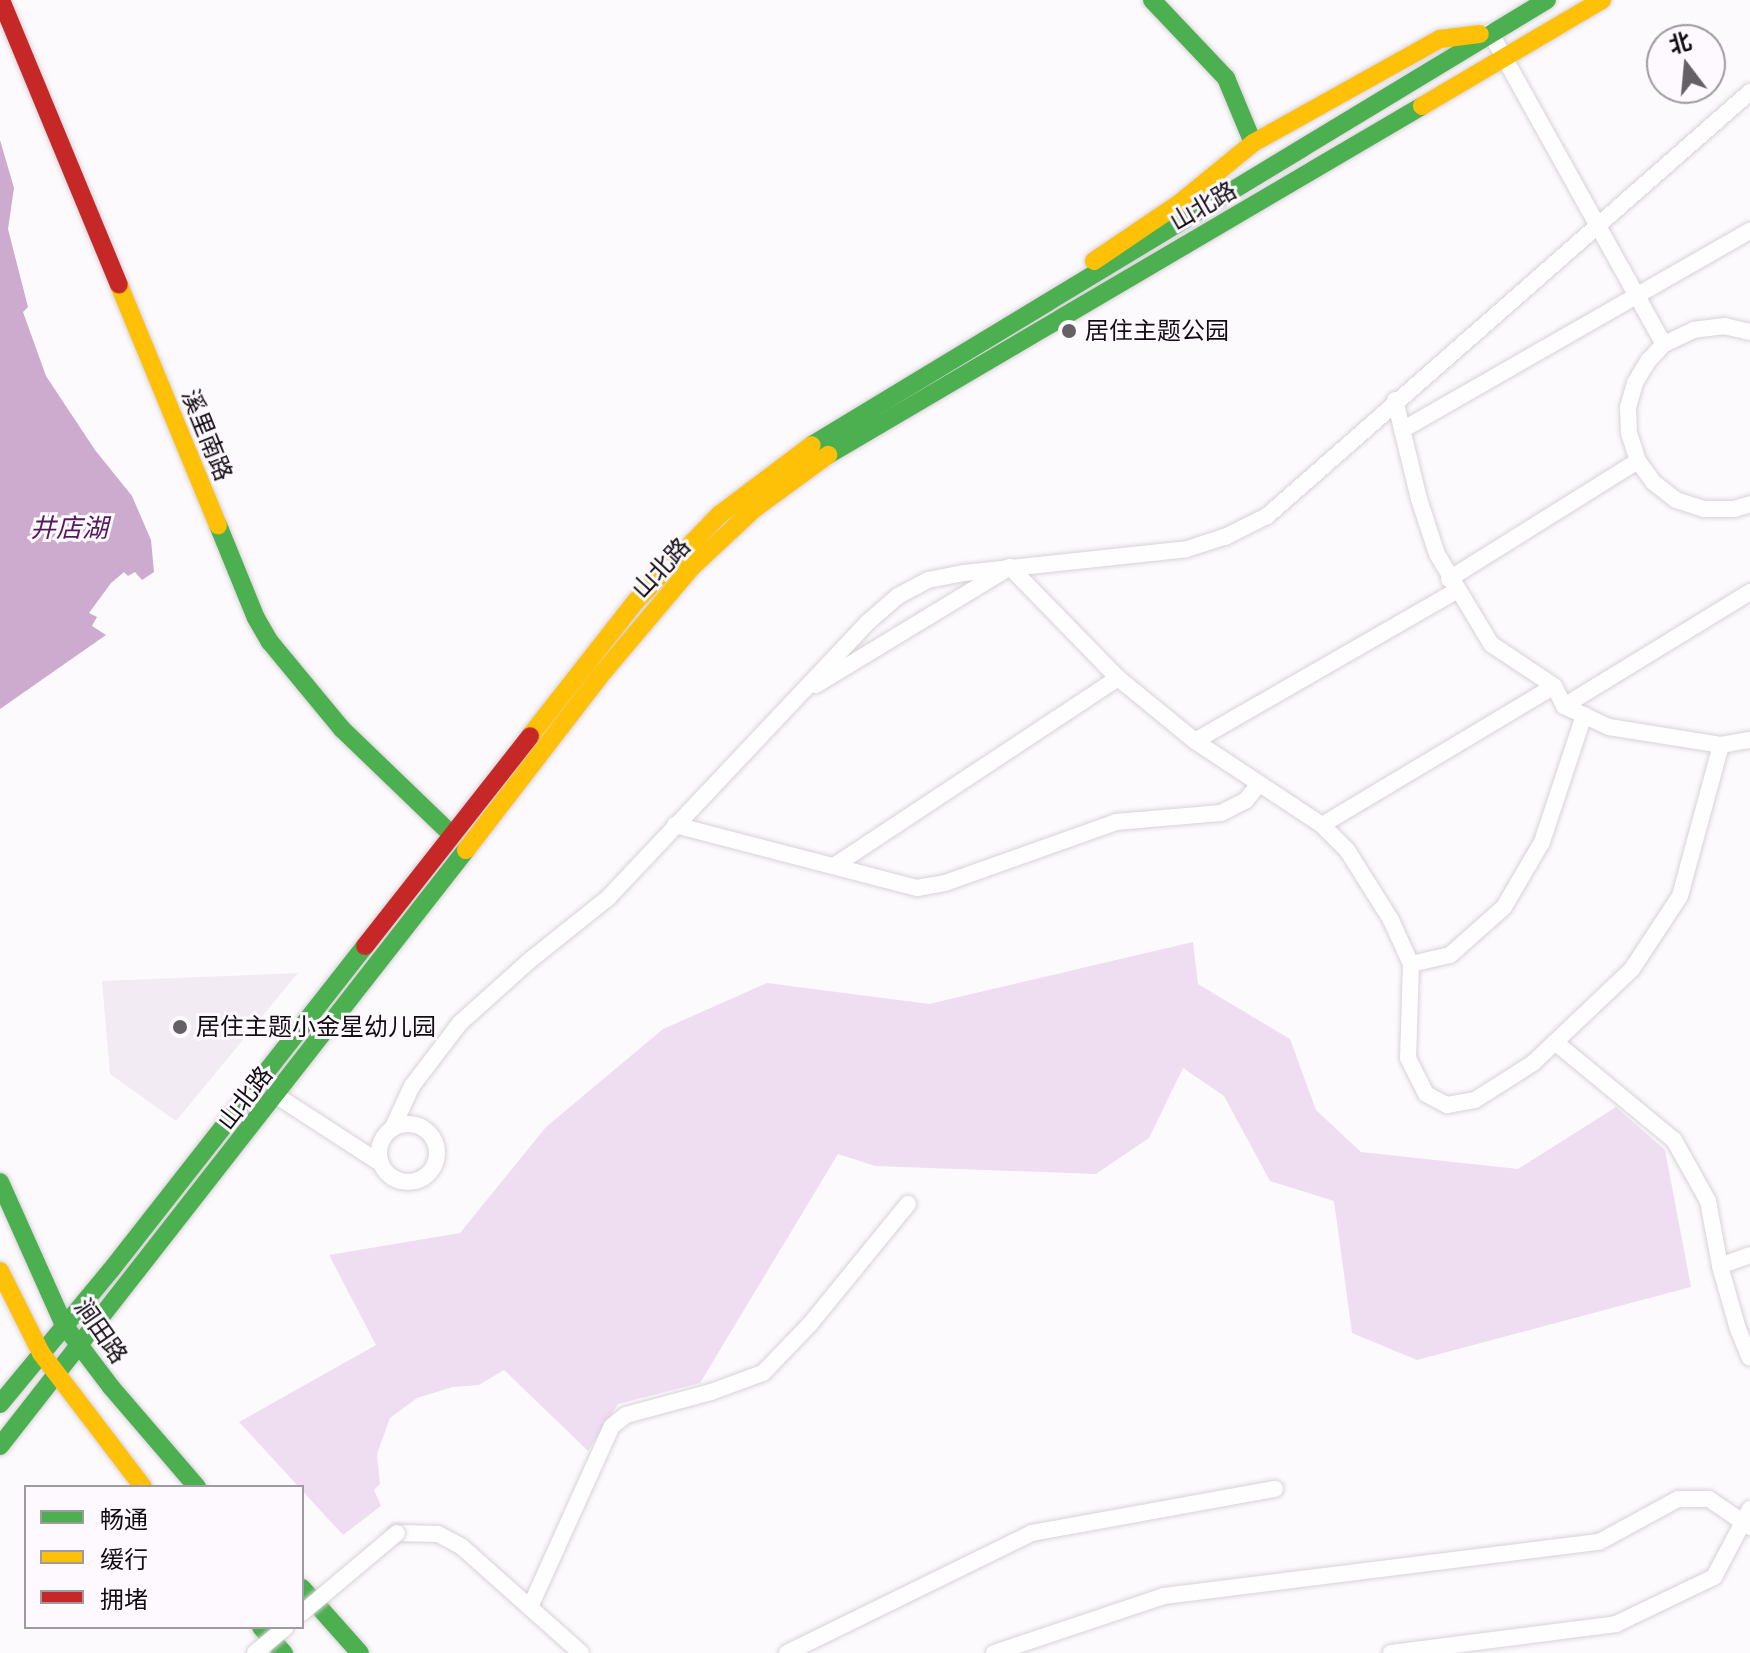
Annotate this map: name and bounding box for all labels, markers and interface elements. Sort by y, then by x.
north arrow [1646,24,1726,104]
text: 北 [1666,27,1694,57]
street label: 山北路 [1165,176,1241,236]
place label: 居住主题公园 [1085,317,1229,345]
marker: 居住主题公园 [1060,322,1078,340]
street label: 溪里南路 [176,385,238,485]
water label: 井店湖 [30,512,108,544]
street label: 山北路 [626,532,696,604]
place label: 居住主题小金星幼儿园 [196,1013,436,1041]
marker: 居住主题小金星幼儿园 [171,1018,189,1036]
street label: 山北路 [211,1061,279,1135]
street label: 涧田路 [69,1293,133,1369]
legend [24,1485,304,1629]
text: 畅通 [100,1506,148,1533]
text: 缓行 [100,1546,148,1573]
text: 拥堵 [100,1586,148,1613]

